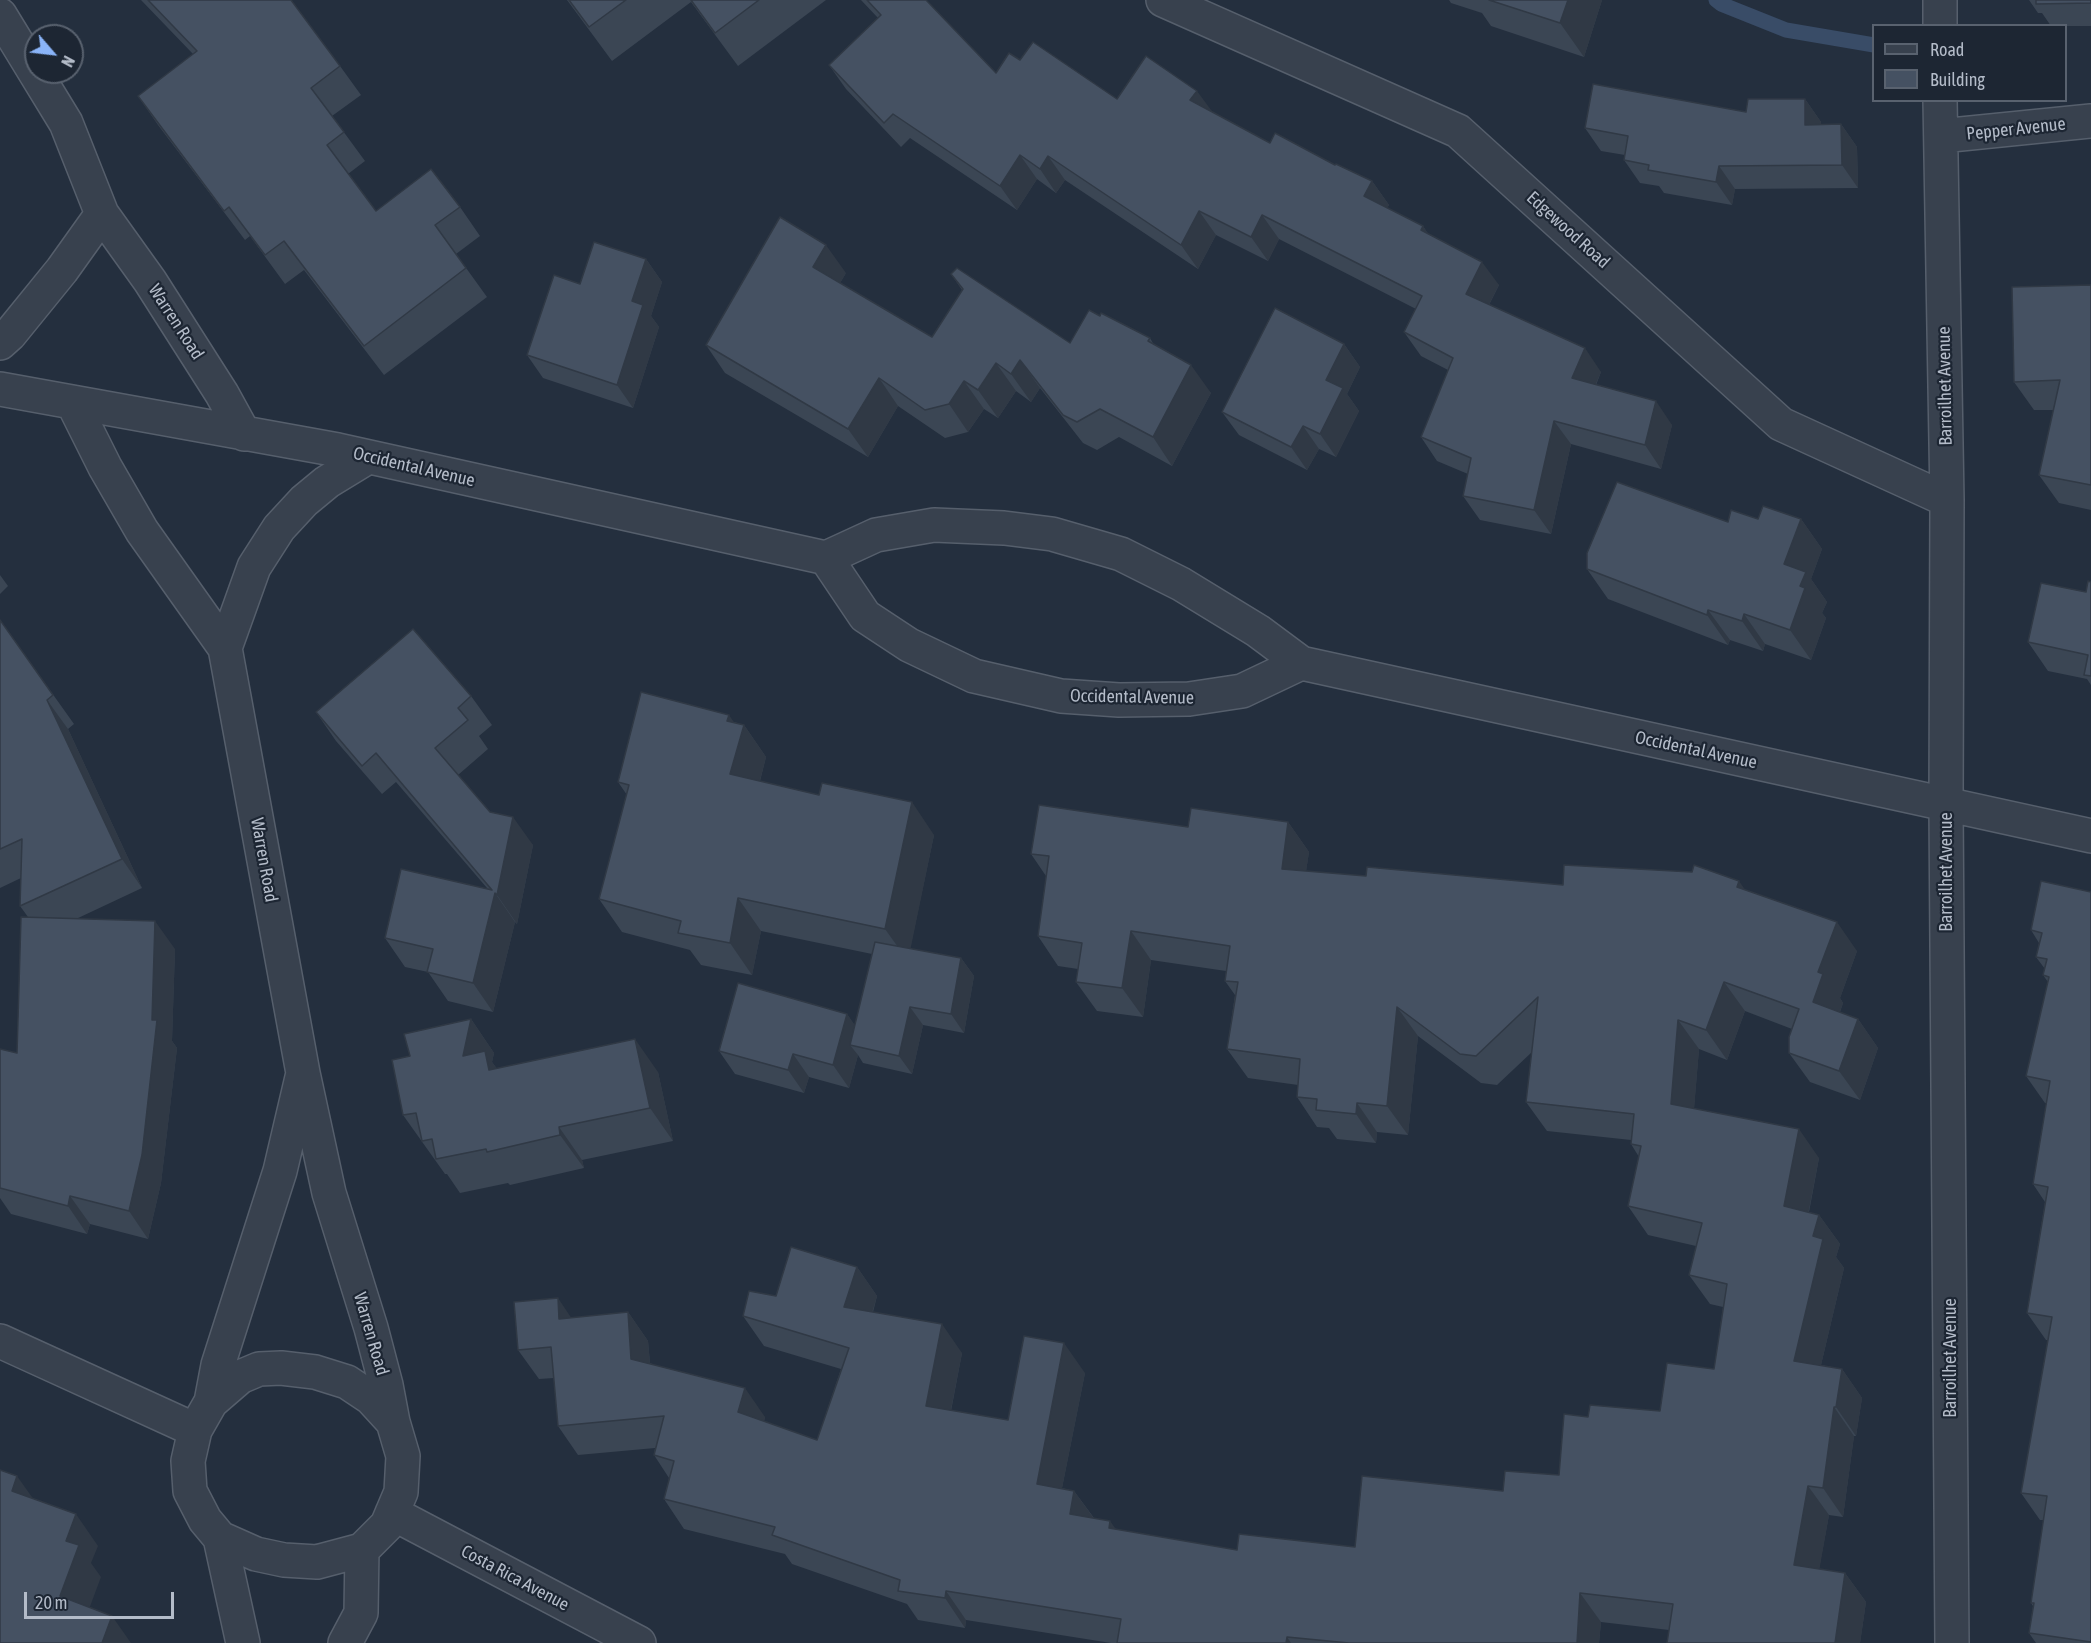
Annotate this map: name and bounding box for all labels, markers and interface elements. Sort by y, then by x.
north arrow [24,24,84,84]
legend [1872,24,2067,102]
text: Road [1930,39,1964,60]
text: N [58,53,78,70]
text: Building [1930,69,1985,90]
street label: Pepper Avenue [1965,113,2067,145]
street label: Edgewood Road [1522,187,1614,273]
street label: Warren Road [144,280,208,364]
street label: Barroilhet Avenue [1933,326,1957,446]
street label: Occidental Avenue [351,443,477,491]
street label: Occidental Avenue [1070,685,1194,709]
street label: Occidental Avenue [1633,727,1759,773]
street label: Barroilhet Avenue [1935,812,1957,932]
street label: Warren Road [246,816,282,904]
street label: Warren Road [349,1290,393,1378]
street label: Barroilhet Avenue [1939,1298,1961,1418]
street label: Costa Rica Avenue [457,1540,573,1616]
scale bar [27,1580,177,1618]
text: 20 m [35,1592,67,1613]

